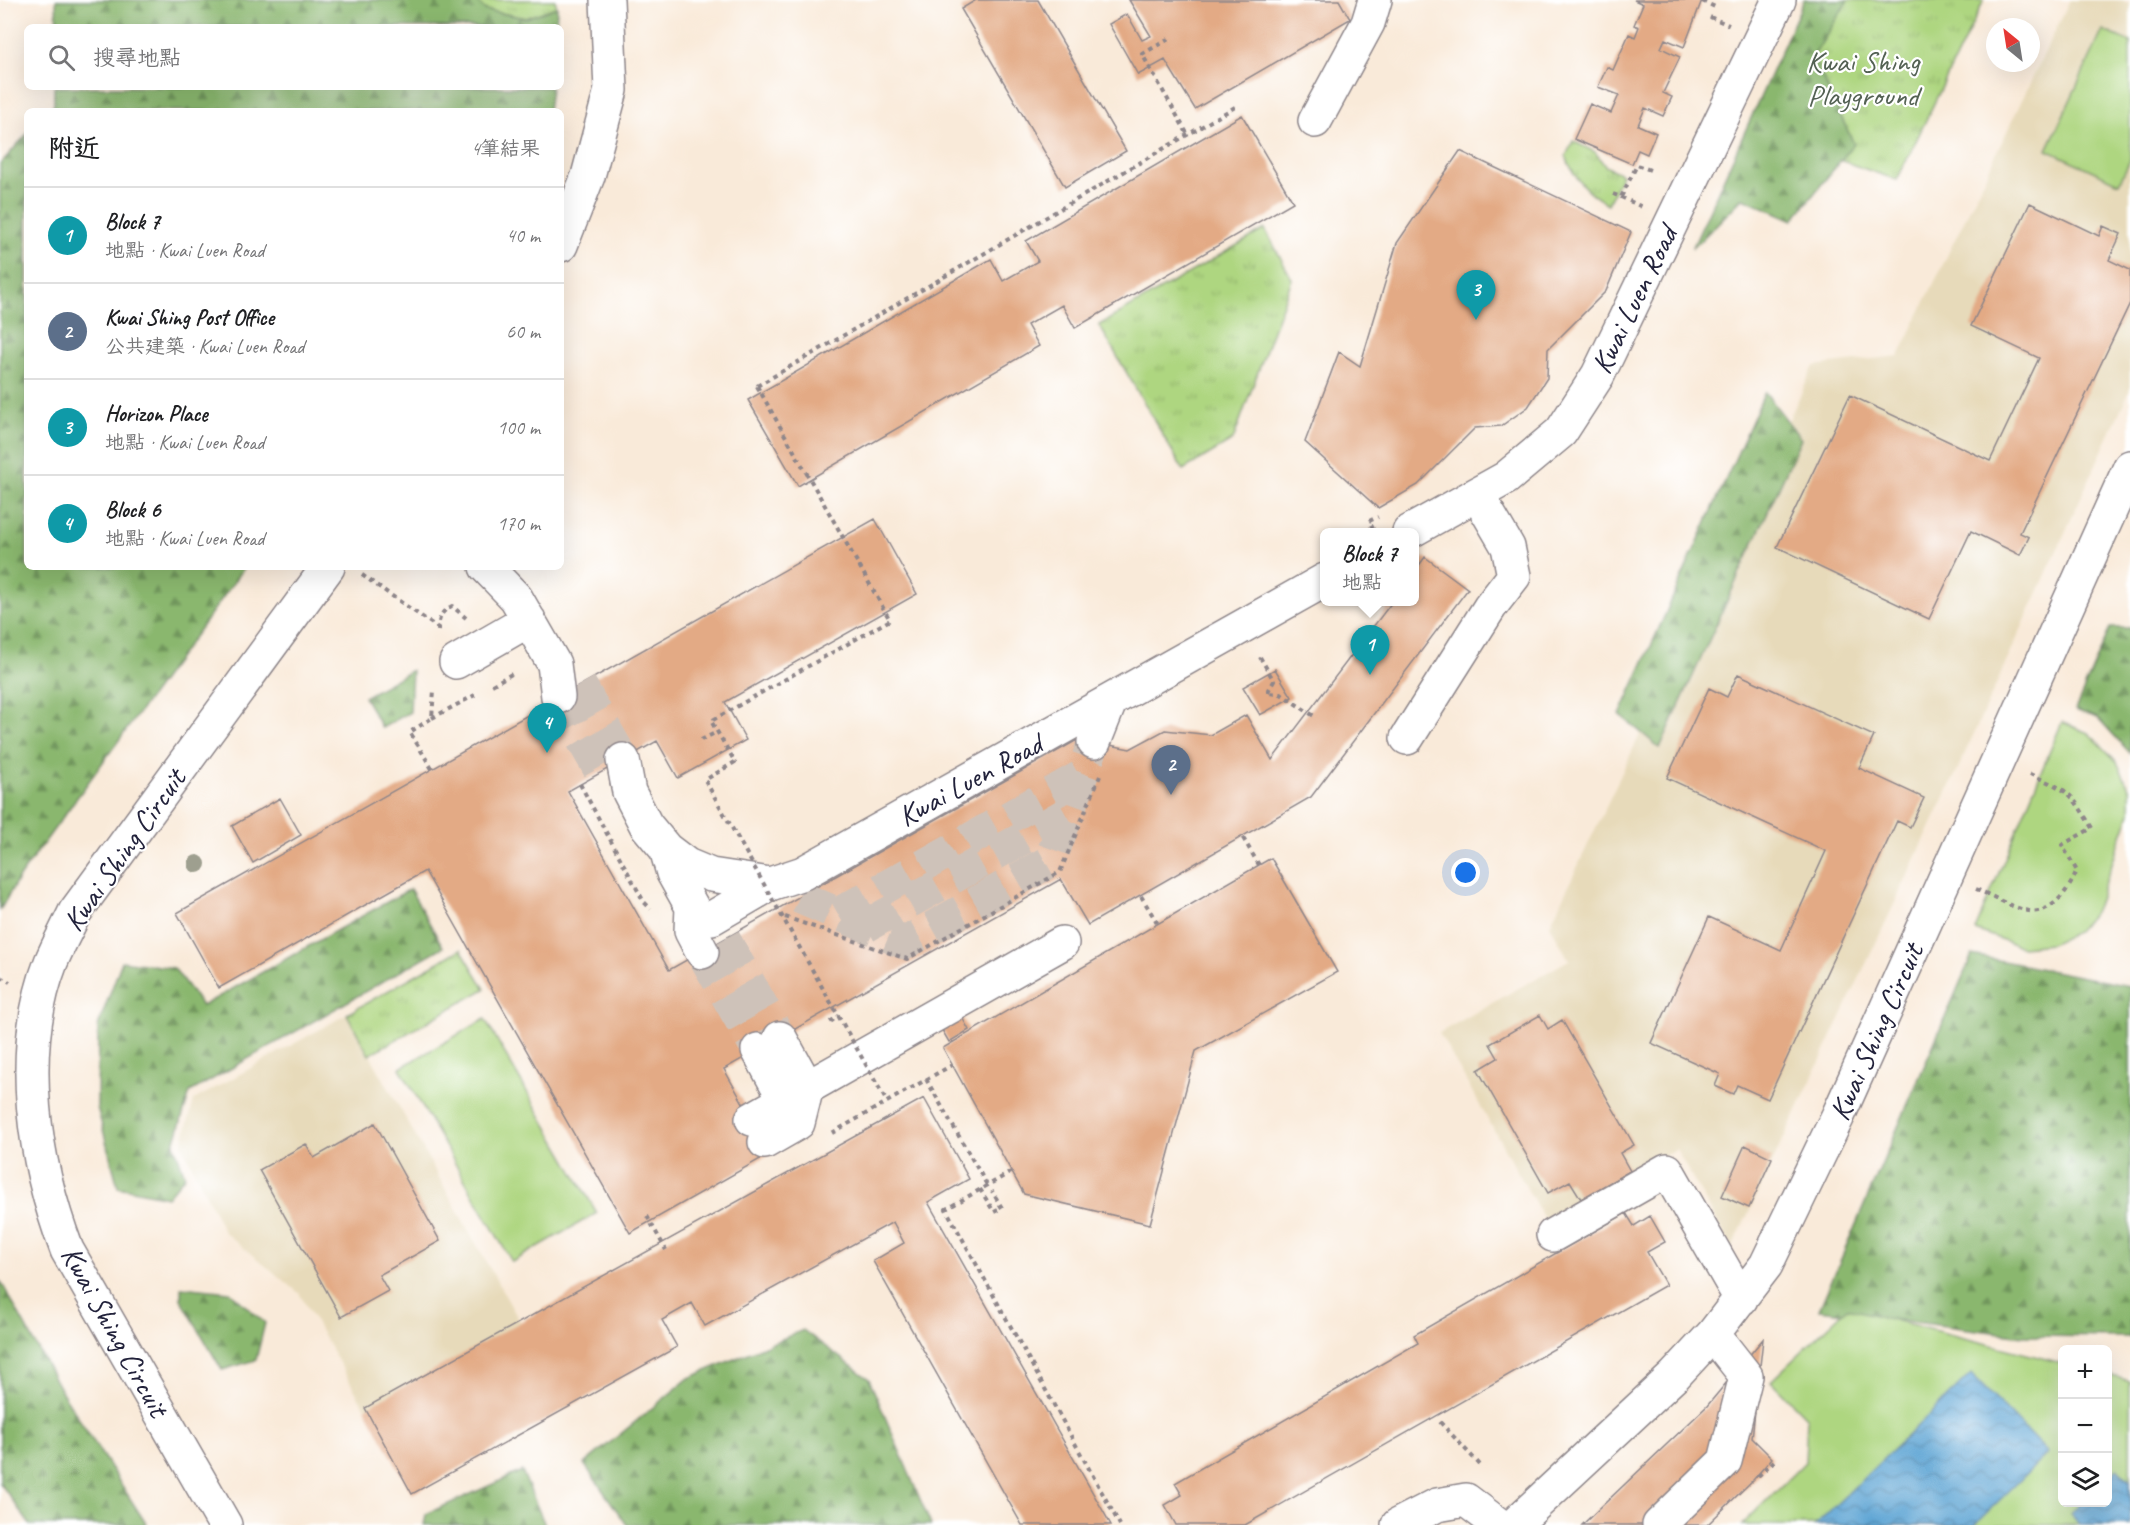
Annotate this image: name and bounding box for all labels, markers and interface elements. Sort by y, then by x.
north arrow [1986,18,2040,72]
search box [24,24,564,90]
icon: search [45,41,78,74]
park label: Kwai Shing Playground [1806,42,1923,114]
text: 搜尋地點 [93,44,181,72]
text: 附近 [48,132,100,165]
text: 4筆結果 [471,136,540,161]
text: Block 7 [105,208,160,236]
street label: Kwai Luen Road [1582,216,1688,380]
text: 1 [63,223,72,248]
text: 40 m [506,223,540,248]
text: 地點 · Kwai Luen Road [105,238,264,263]
pin: 3 [1456,270,1496,320]
text: Kwai Shing Post Office [105,304,274,332]
text: 2 [63,319,72,344]
text: 60 m [506,319,540,344]
text: 公共建築 · Kwai Luen Road [105,334,304,359]
text: Horizon Place [105,400,208,428]
text: 3 [63,415,72,440]
text: 100 m [497,415,540,440]
text: 地點 · Kwai Luen Road [105,430,264,455]
text: Block 6 [105,496,160,524]
text: 4 [63,511,72,536]
text: 170 m [497,511,540,536]
text: 地點 · Kwai Luen Road [105,526,264,551]
popup [1320,528,1419,606]
text: Block 7 [1342,540,1397,568]
text: 地點 [1342,570,1382,595]
pin: 1 [1350,626,1390,675]
pin: 4 [528,704,566,753]
street label: Kwai Luen Road [891,723,1052,835]
pin: 2 [1152,746,1190,795]
street label: Kwai Shing Circuit [54,759,196,938]
your location [1451,858,1480,887]
street label: Kwai Shing Circuit [1820,935,1933,1126]
street label: Kwai Shing Circuit [53,1239,179,1426]
map controls [2058,1345,2112,1507]
button: + [2058,1345,2112,1399]
button: − [2058,1399,2112,1453]
button: layers [2058,1453,2112,1507]

